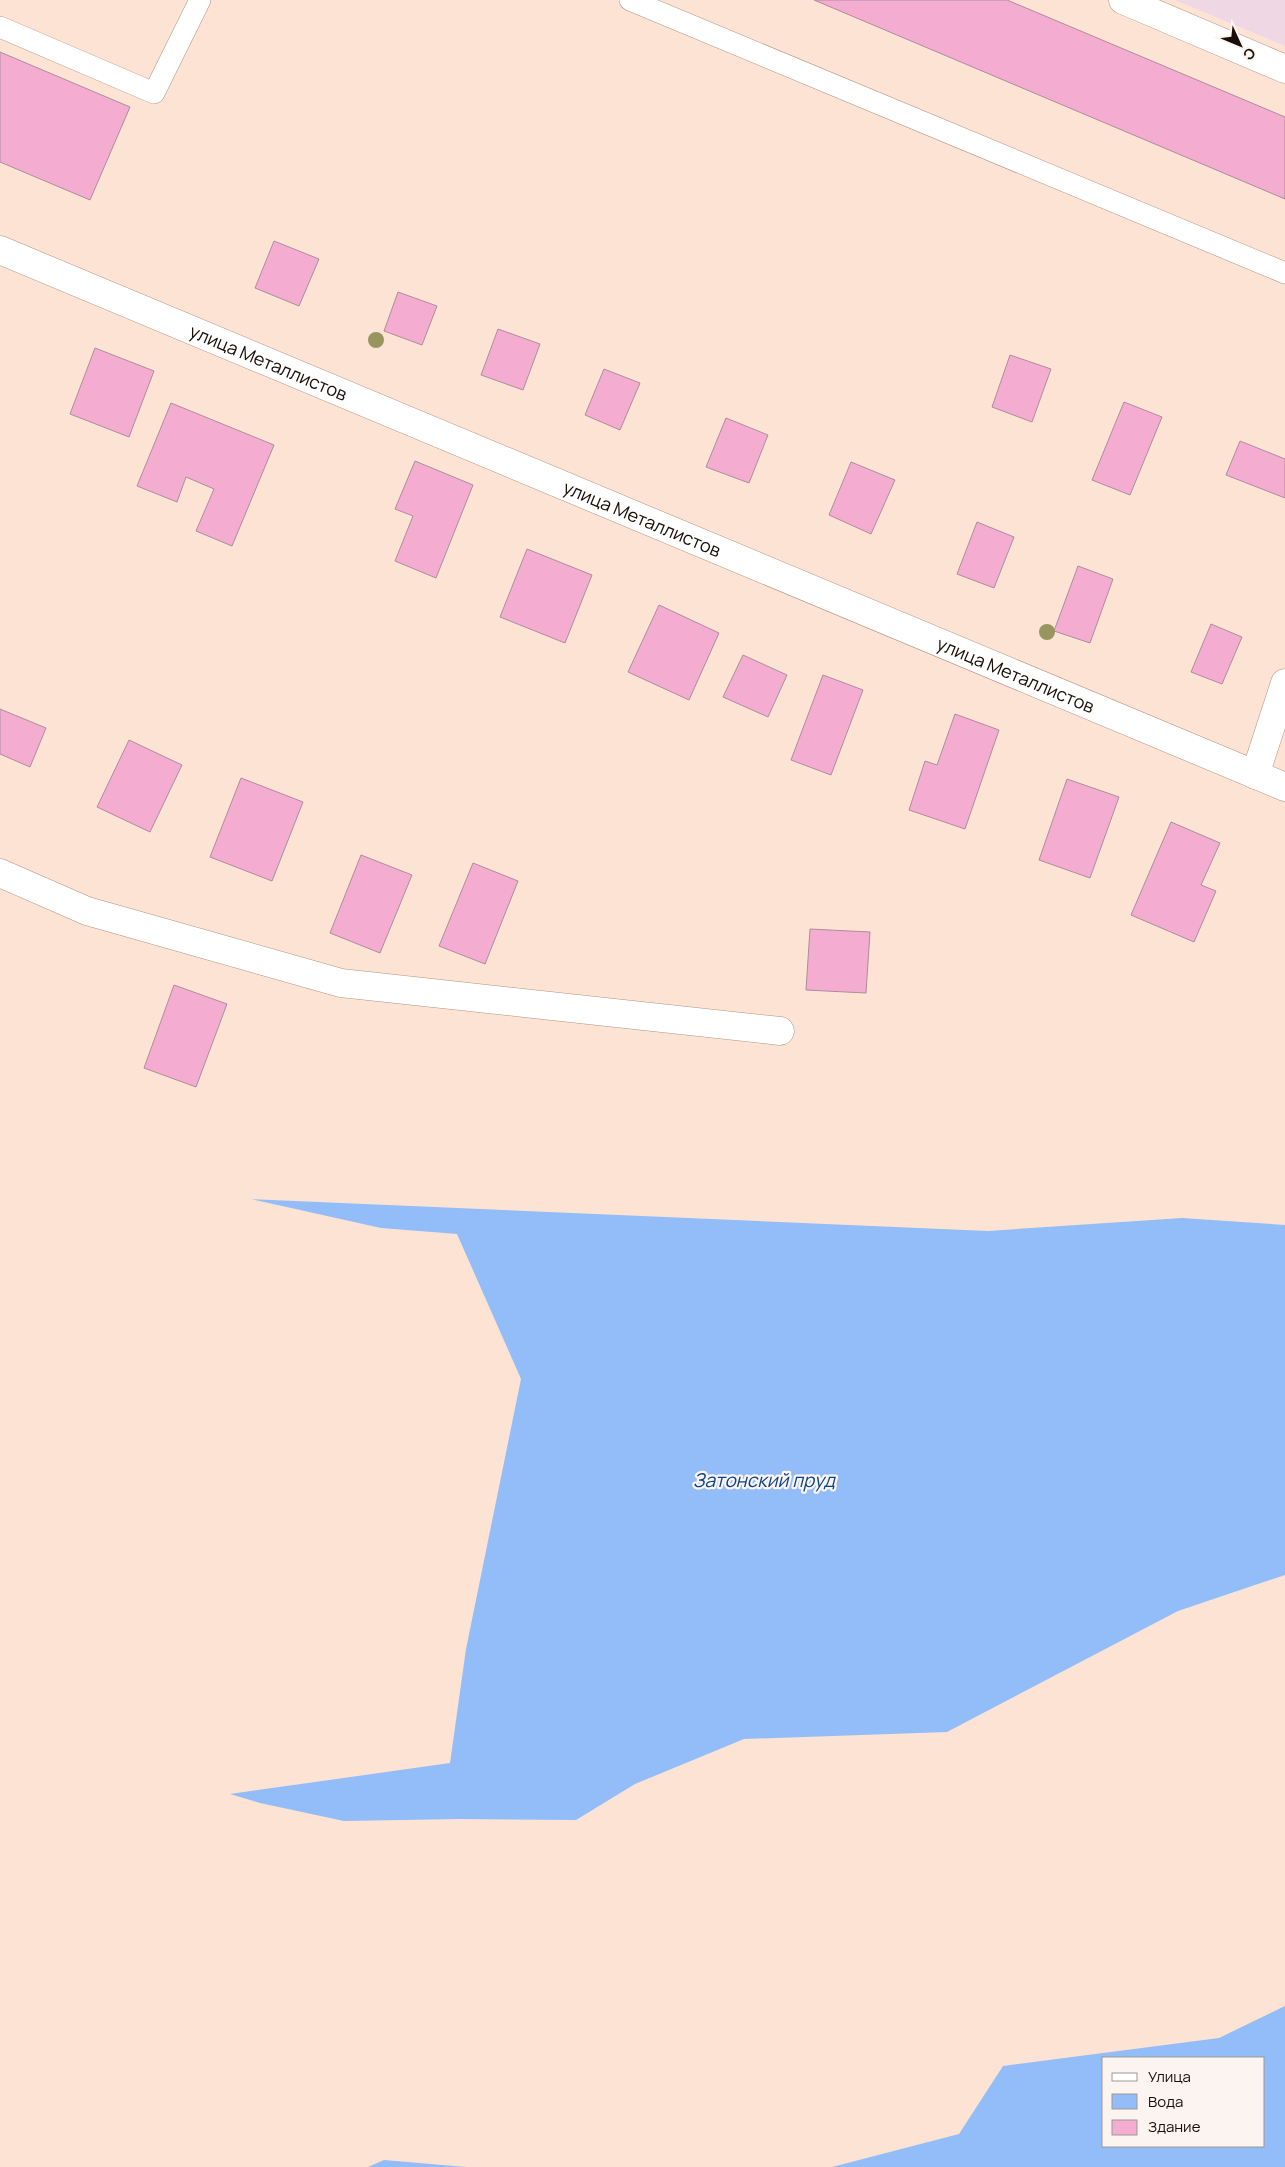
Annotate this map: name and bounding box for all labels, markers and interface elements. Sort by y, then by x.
north arrow [1215,20,1265,70]
text: С [1239,44,1260,65]
street label: улица Металлистов [186,319,351,406]
street label: улица Металлистов [560,475,725,562]
street label: улица Металлистов [933,631,1099,718]
water label: Затонский пруд [693,1467,837,1493]
legend [1102,2057,1265,2147]
text: Улица [1148,2066,1191,2087]
text: Вода [1148,2091,1183,2112]
text: Здание [1148,2116,1201,2137]

